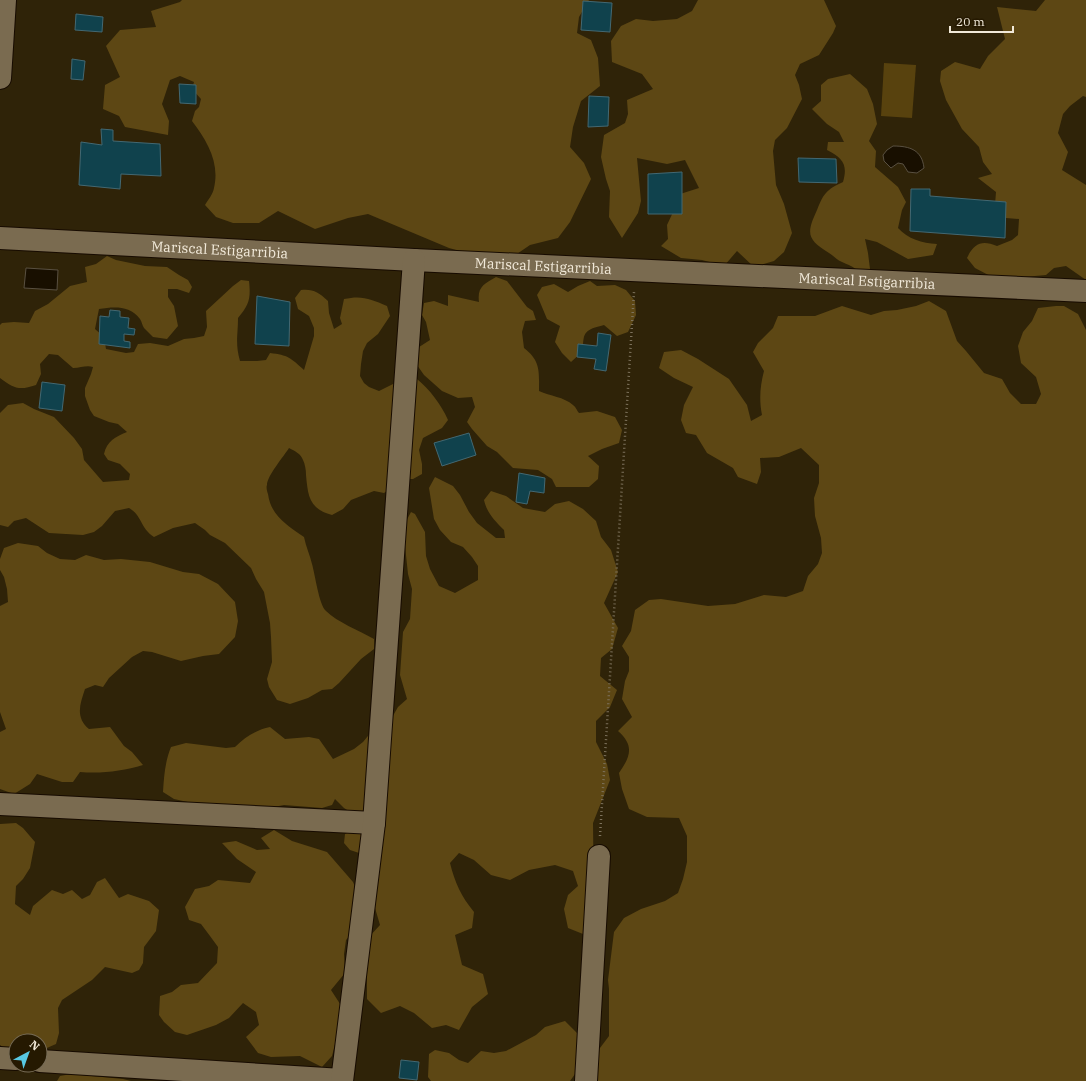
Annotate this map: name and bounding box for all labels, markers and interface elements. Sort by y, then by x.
scale bar [950,8,1013,34]
text: 20 m [956,14,985,29]
street label: Mariscal Estigarribia [151,237,289,262]
street label: Mariscal Estigarribia [474,254,613,278]
street label: Mariscal Estigarribia [798,269,936,293]
north arrow [8,1033,48,1073]
text: N [27,1037,43,1054]

